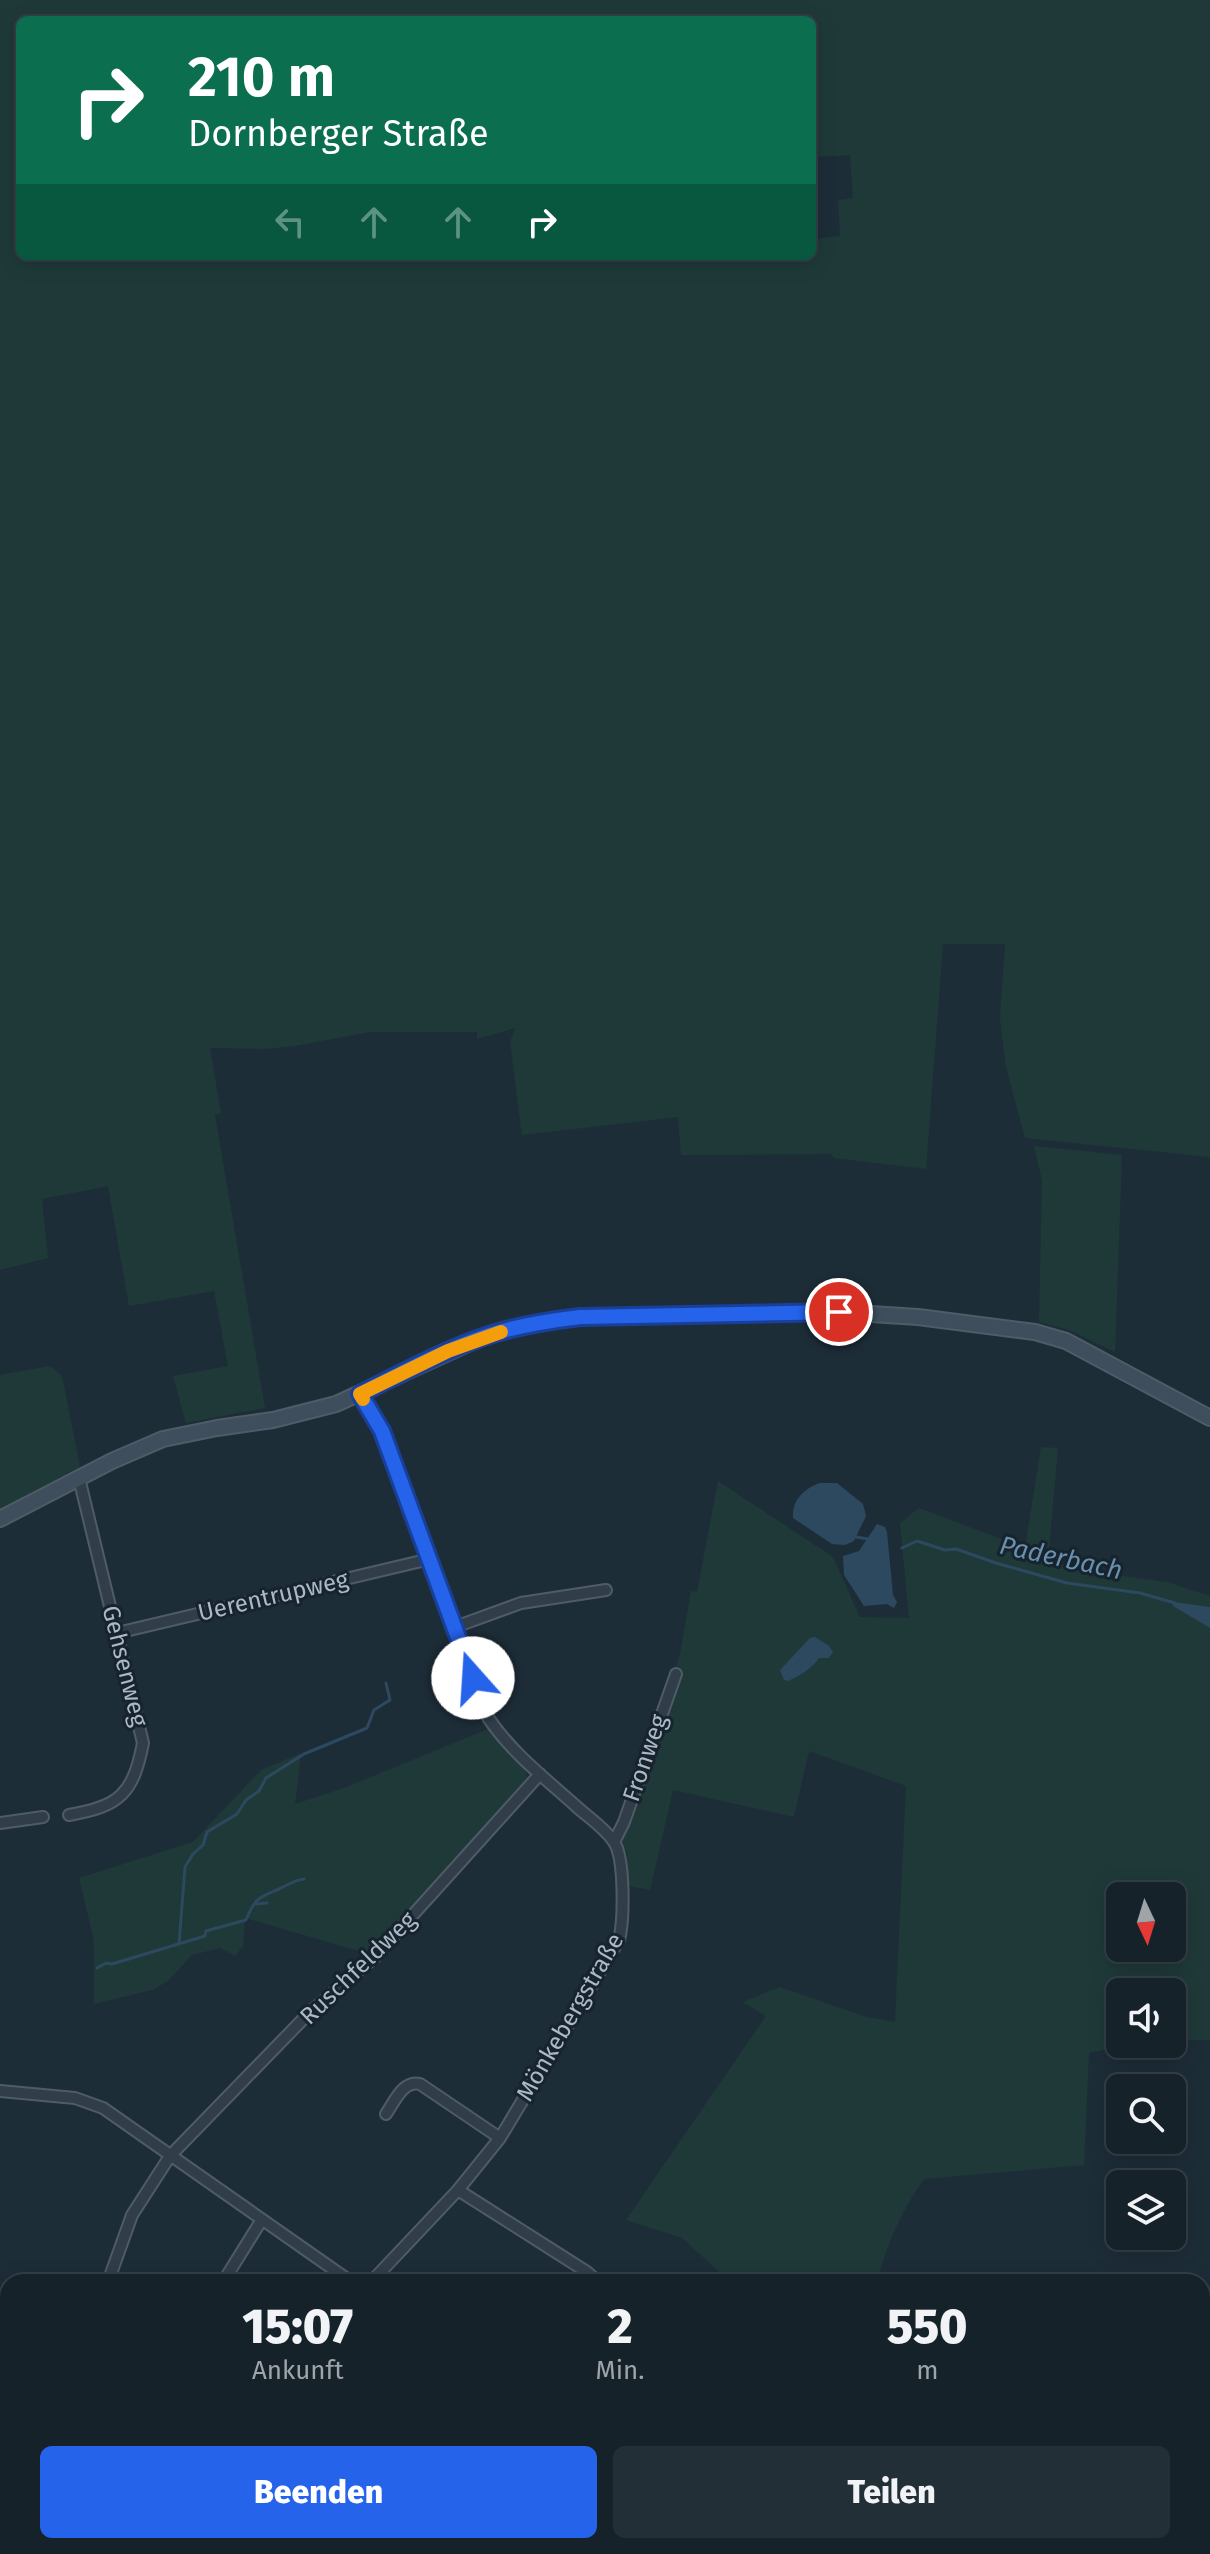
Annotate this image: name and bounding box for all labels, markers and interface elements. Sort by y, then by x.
text: 210 m [188,44,335,111]
icon: right [56,48,160,152]
text: Dornberger Straße [188,112,489,156]
icon: left [268,200,312,244]
icon: ahead [352,200,396,244]
icon: ahead [436,200,480,244]
icon: right [520,200,564,244]
pin [805,1278,873,1346]
icon: arrive [817,1290,861,1334]
water label: Paderbach [997,1530,1125,1586]
street label: Uerentrupweg [195,1565,351,1627]
street label: Gehsenweg [96,1603,154,1730]
position arrow [431,1636,515,1720]
street label: Fronweg [617,1710,673,1805]
north arrow [1106,1882,1186,1962]
map controls [1106,1882,1186,2250]
street label: Ruschfeldweg [294,1905,422,2030]
street label: Mönkebergstraße [511,1928,629,2106]
button: sound [1106,1978,1186,2058]
button: search [1106,2074,1186,2154]
button: layers [1106,2170,1186,2250]
text: 15:07 [242,2298,353,2356]
text: 2 [607,2298,633,2356]
text: 550 [887,2298,968,2356]
text: Ankunft [252,2355,344,2386]
text: Min. [596,2355,645,2386]
text: m [916,2355,938,2386]
button: Beenden [40,2446,597,2538]
button: Teilen [613,2446,1170,2538]

